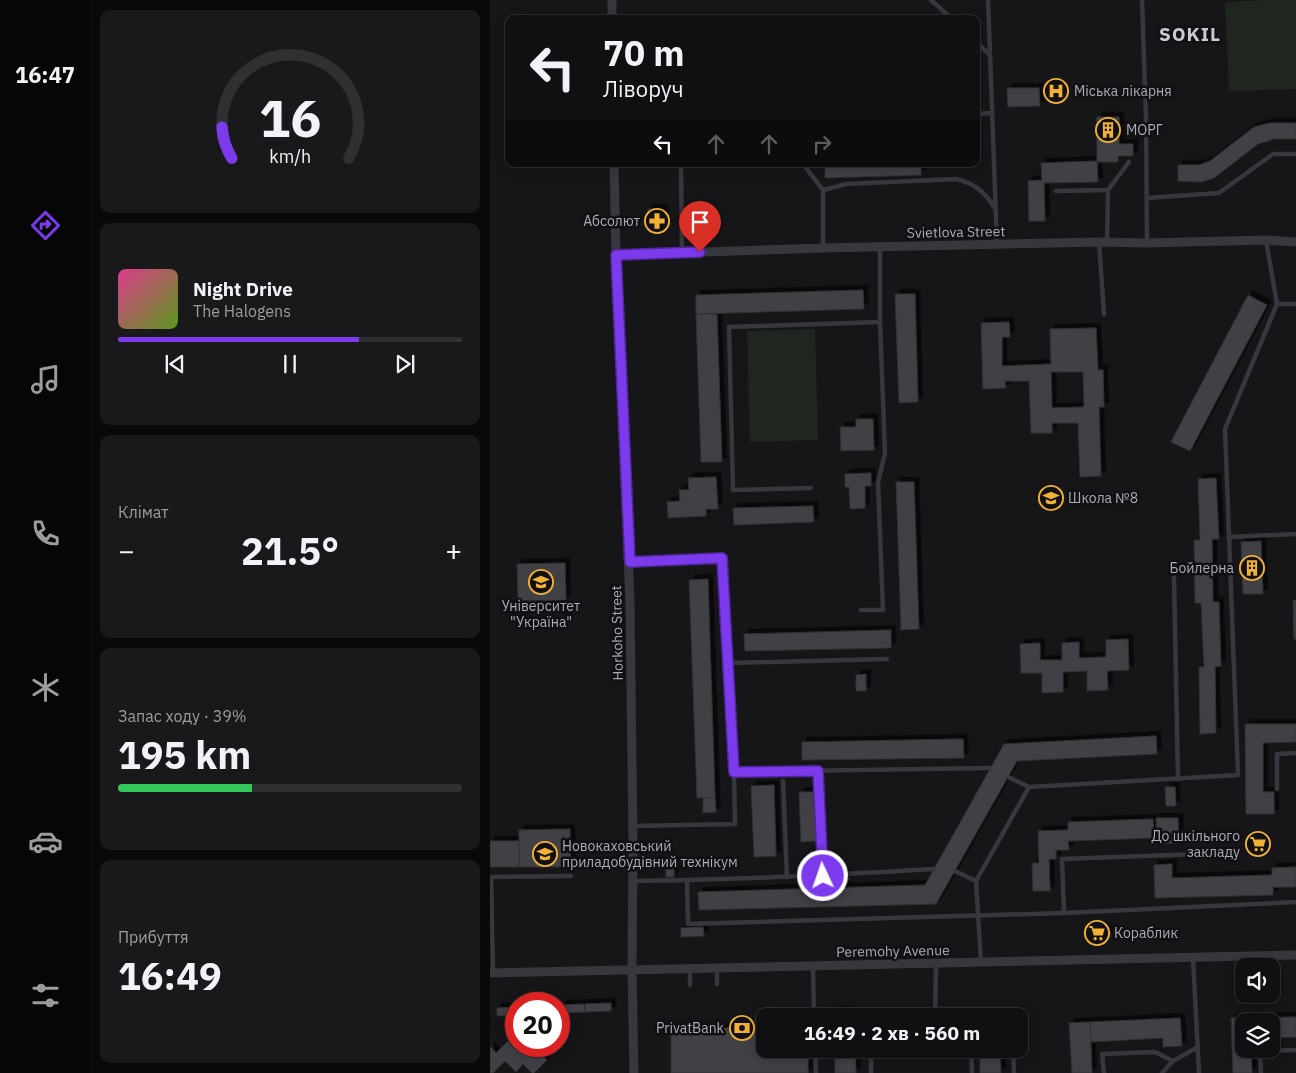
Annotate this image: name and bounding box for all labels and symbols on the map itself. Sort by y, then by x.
district label: SOKIL [1159,22,1221,46]
hospital icon: Міська лікарня [1043,78,1069,104]
place label: Міська лікарня [1074,82,1172,100]
building icon: МОРГ [1095,117,1121,143]
place label: МОРГ [1126,121,1163,139]
pin [679,201,721,252]
pharmacy icon: Абсолют [644,208,670,234]
place label: Абсолют [583,212,640,230]
street label: Svietlova Street [907,222,1006,242]
school or university icon: Школа №8 [1038,485,1064,511]
place label: Школа №8 [1068,489,1138,507]
building icon: Бойлерна [1239,555,1265,581]
place label: Бойлерна [1170,559,1235,577]
school or university icon: Університет "Україна" [528,569,554,595]
street label: Horkoho Street [607,585,627,681]
place label: Університет "Україна" [502,597,581,631]
place label: До шкільного закладу [1151,827,1240,861]
supermarket icon: До шкільного закладу [1245,831,1271,857]
place label: Новокаховський приладобудівний технікум [562,837,738,871]
school or university icon: Новокаховський приладобудівний технікум [532,841,558,867]
position arrow [796,849,848,901]
supermarket icon: Кораблик [1084,920,1110,946]
place label: Кораблик [1114,924,1178,942]
street label: Peremohy Avenue [836,941,950,961]
speed limit sign: 20 [505,992,570,1057]
bank icon: PrivatBank [729,1015,755,1041]
place label: PrivatBank [656,1019,725,1037]

